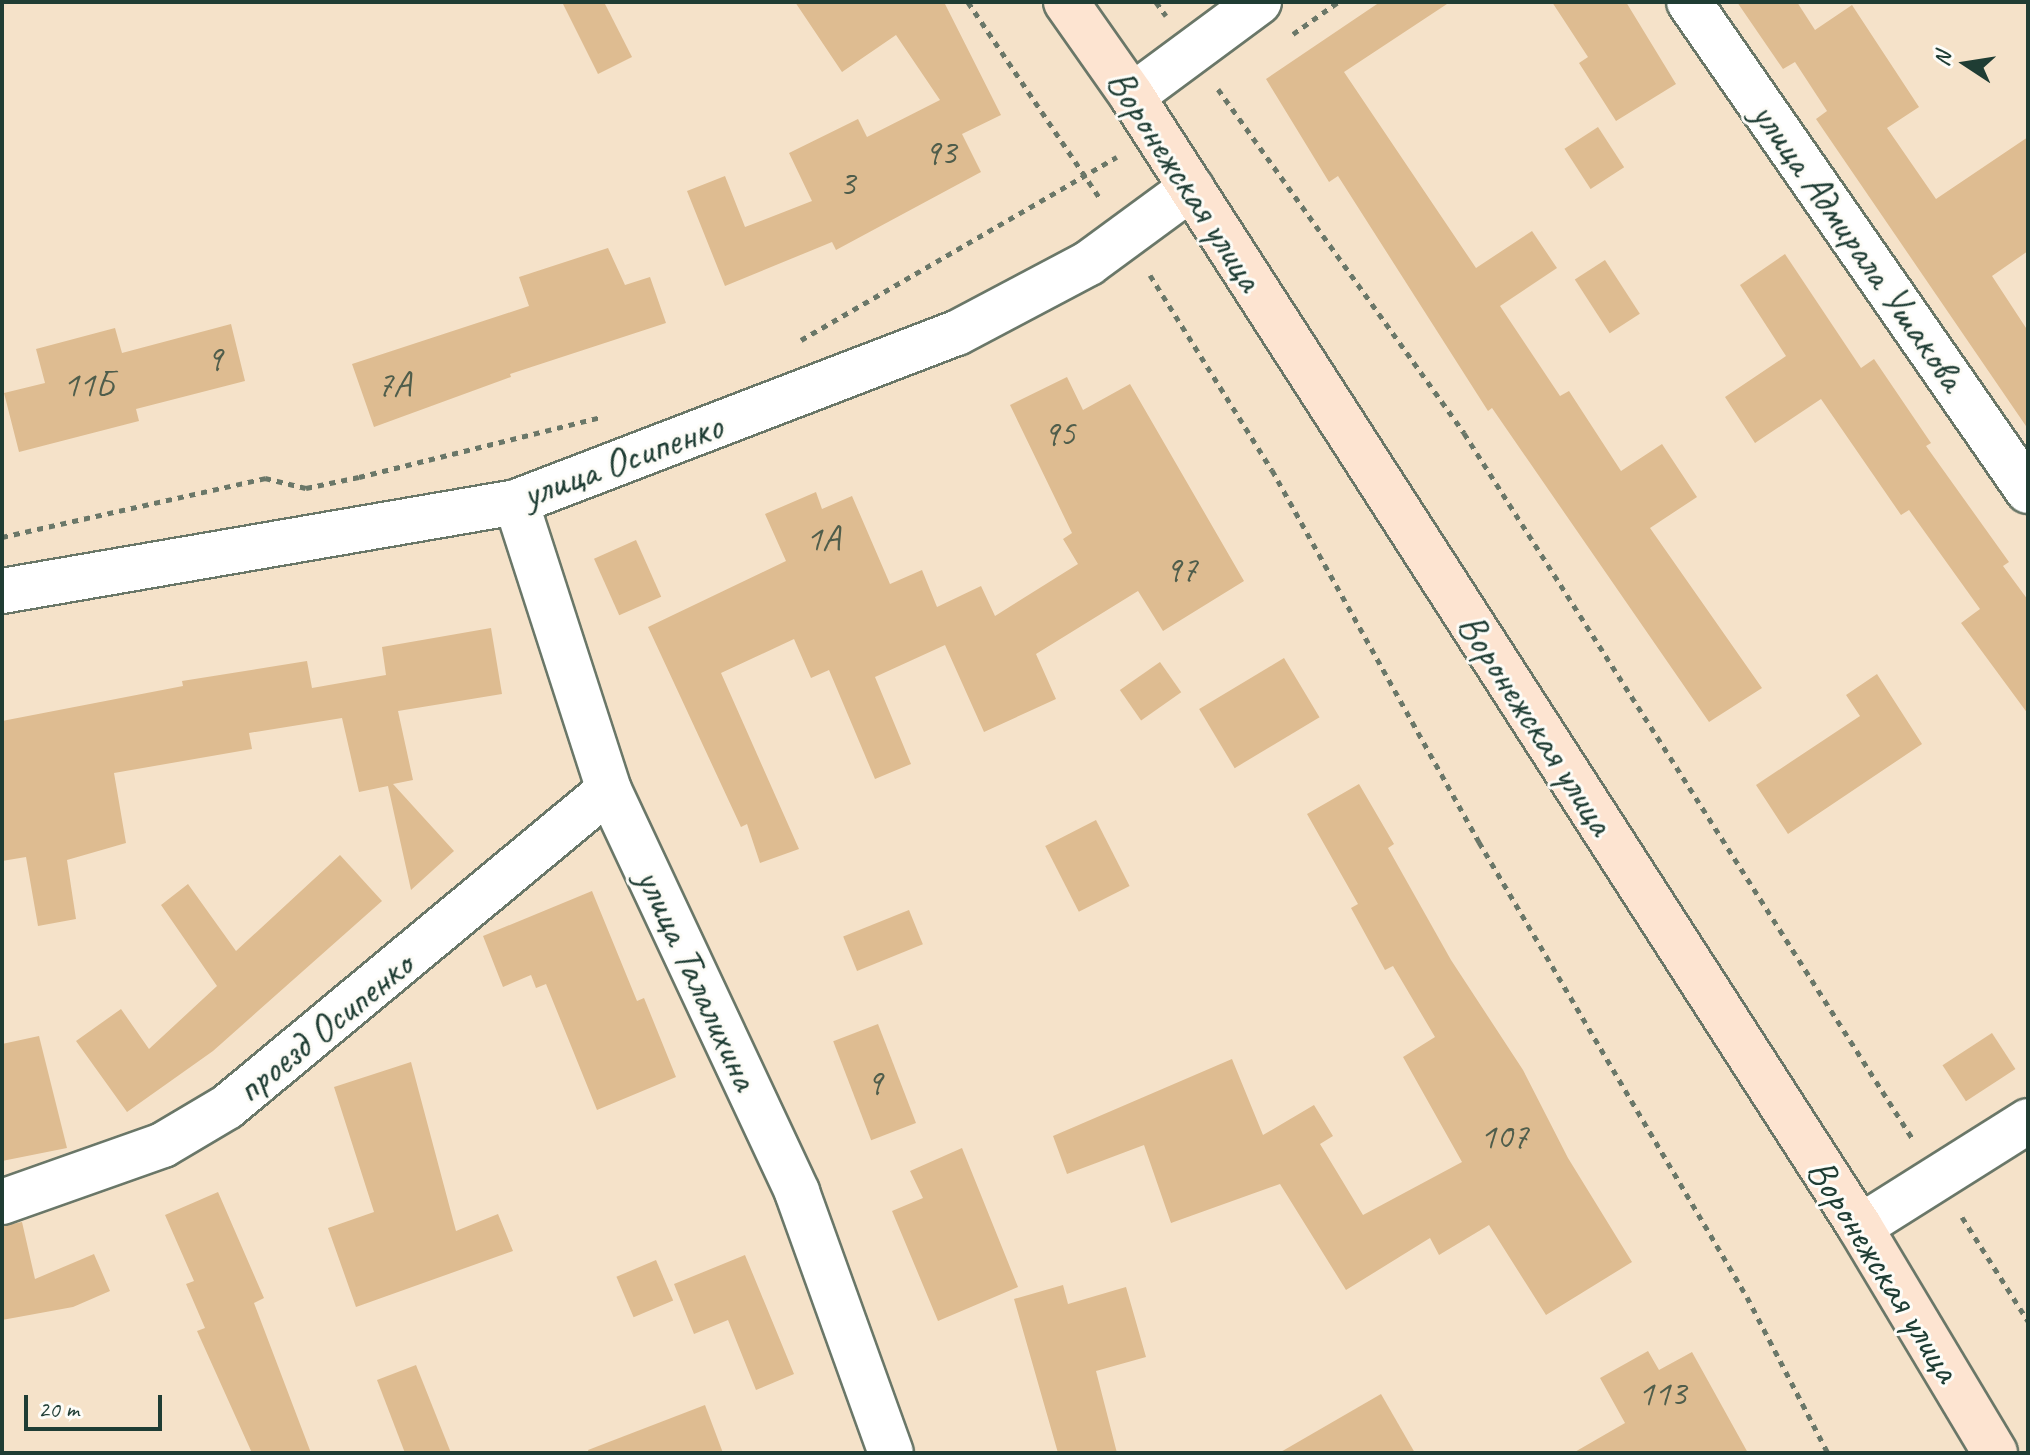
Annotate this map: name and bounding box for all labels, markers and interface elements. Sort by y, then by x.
north arrow [1926,24,2006,104]
text: N [1927,49,1958,69]
street label: Воронежская улица [1095,59,1275,301]
street label: улица Адмирала Ушакова [1740,90,1978,402]
house number: 93 [924,131,956,175]
house number: 3 [839,162,855,206]
house number: 9 [206,337,222,381]
house number: 11Б [63,363,113,407]
house number: 7А [377,363,411,407]
street label: улица Осипенко [515,402,729,518]
house number: 95 [1043,412,1075,456]
house number: 1А [806,517,840,561]
house number: 97 [1165,548,1197,592]
street label: Воронежская улица [1446,603,1626,845]
street label: улица Талалихина [626,861,770,1097]
street label: проезд Осипенко [225,940,423,1114]
house number: 9 [866,1061,882,1105]
house number: 107 [1480,1115,1528,1159]
street label: Воронежская улица [1796,1148,1972,1392]
house number: 113 [1638,1372,1686,1416]
scale bar [28,1379,166,1429]
text: 20 m [38,1394,79,1424]

